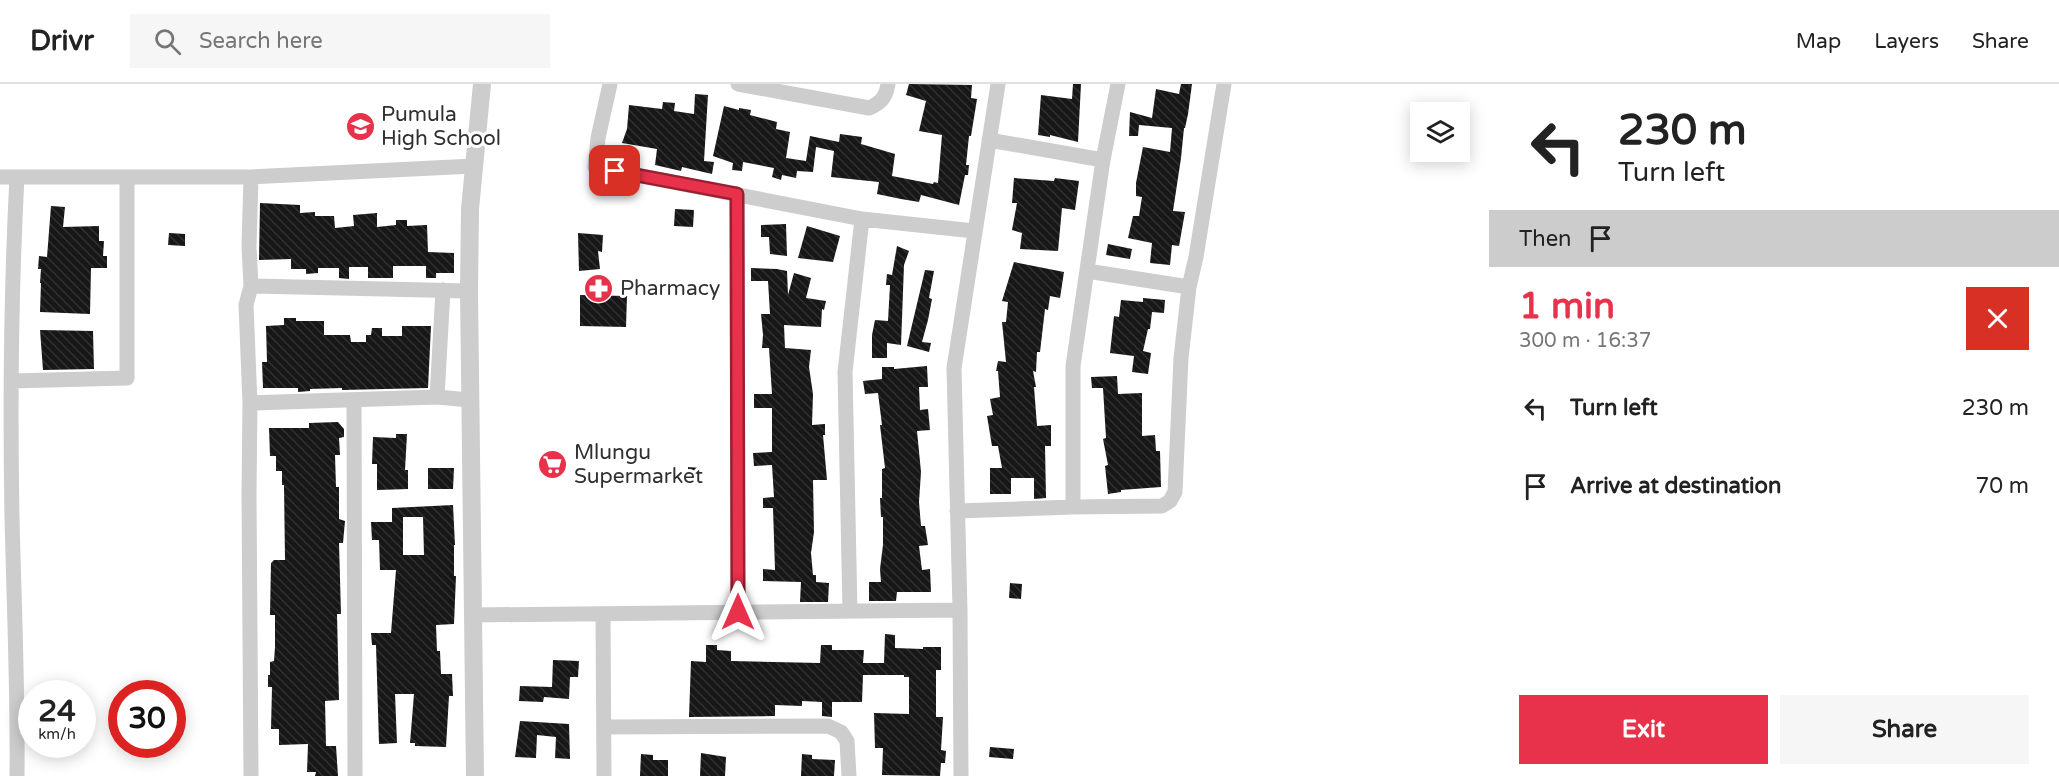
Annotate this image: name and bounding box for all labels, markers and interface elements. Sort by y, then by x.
search box [130,14,550,68]
text: Drivr [30,24,94,58]
icon: search [151,25,184,58]
text: Search here [199,28,323,54]
text: Map [1796,29,1841,54]
text: Layers [1874,29,1939,54]
text: Share [1972,29,2029,54]
place label: Pumula High School [381,102,501,151]
map controls [1410,102,1470,162]
button: layers [1410,102,1470,162]
text: 230 m [1618,105,1747,156]
icon: left [1519,108,1597,186]
school or university icon: Pumula High School [344,110,376,142]
pin [589,145,640,196]
icon: arrive [598,154,631,187]
text: Turn left [1618,156,1725,189]
icon: arrive [1584,222,1617,255]
text: Then [1519,226,1572,252]
pharmacy icon: Pharmacy [583,272,615,304]
place label: Pharmacy [620,276,720,301]
text: 1 min [1519,285,1615,328]
button: close [1966,287,2029,350]
text: 300 m · 16:37 [1519,329,1651,353]
icon: left [1519,392,1552,425]
text: Turn left [1570,395,1658,421]
text: 230 m [1962,395,2029,421]
place label: Mlungu Supermarket [574,440,703,489]
supermarket icon: Mlungu Supermarket [537,448,569,480]
icon: arrive [1519,470,1552,503]
text: Arrive at destination [1570,473,1781,499]
text: 70 m [1975,473,2029,499]
position arrow [706,580,770,644]
speed limit sign: 30 [108,680,186,758]
text: 24 [38,693,76,730]
button: Exit [1519,695,1768,764]
button: Share [1780,695,2029,764]
text: km/h [38,725,76,743]

